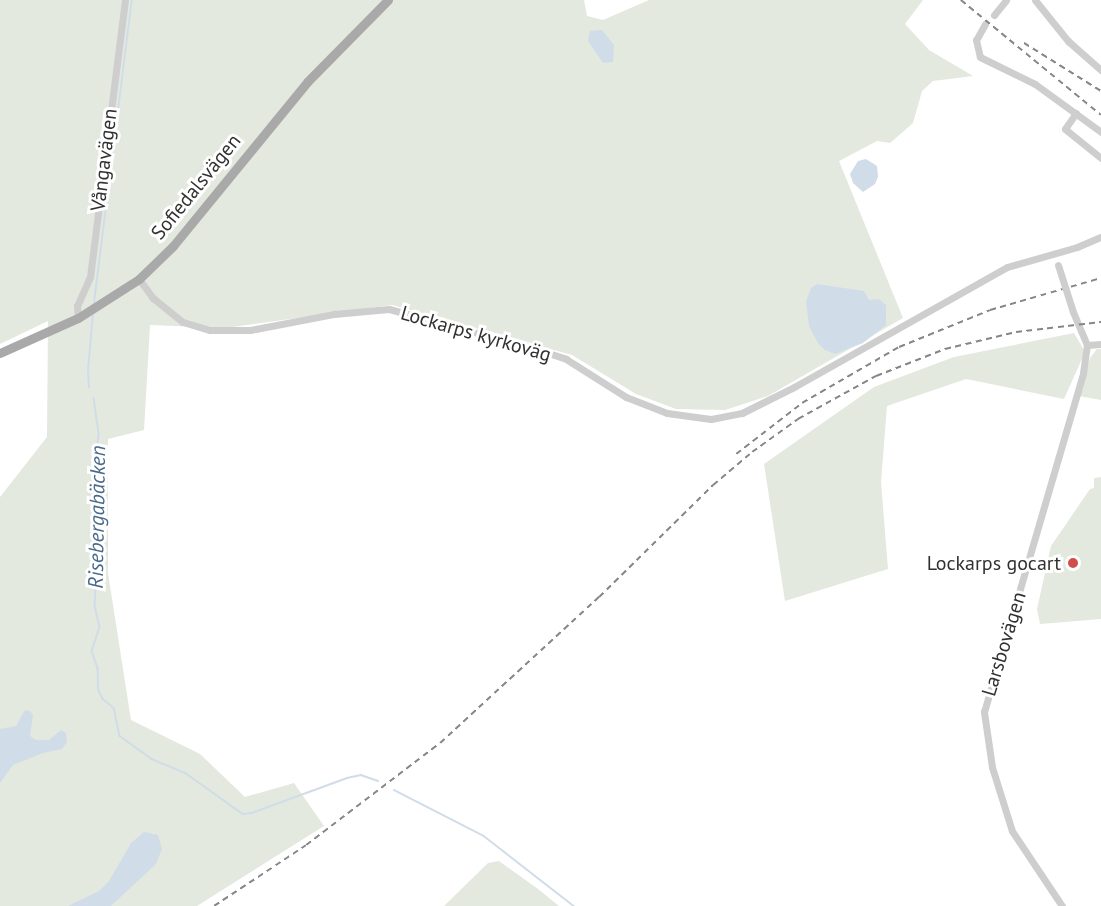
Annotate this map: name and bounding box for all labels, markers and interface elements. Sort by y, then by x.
street label: Vångavägen [86,107,122,213]
street label: Sofiedalsvägen [146,129,246,245]
street label: Lockarps kyrkoväg [398,301,554,367]
water label: Risebergabäcken [83,445,111,589]
place label: Lockarps gocart [927,551,1061,575]
marker: Lockarps gocart [1066,556,1080,570]
street label: Larsbovägen [977,589,1031,699]

